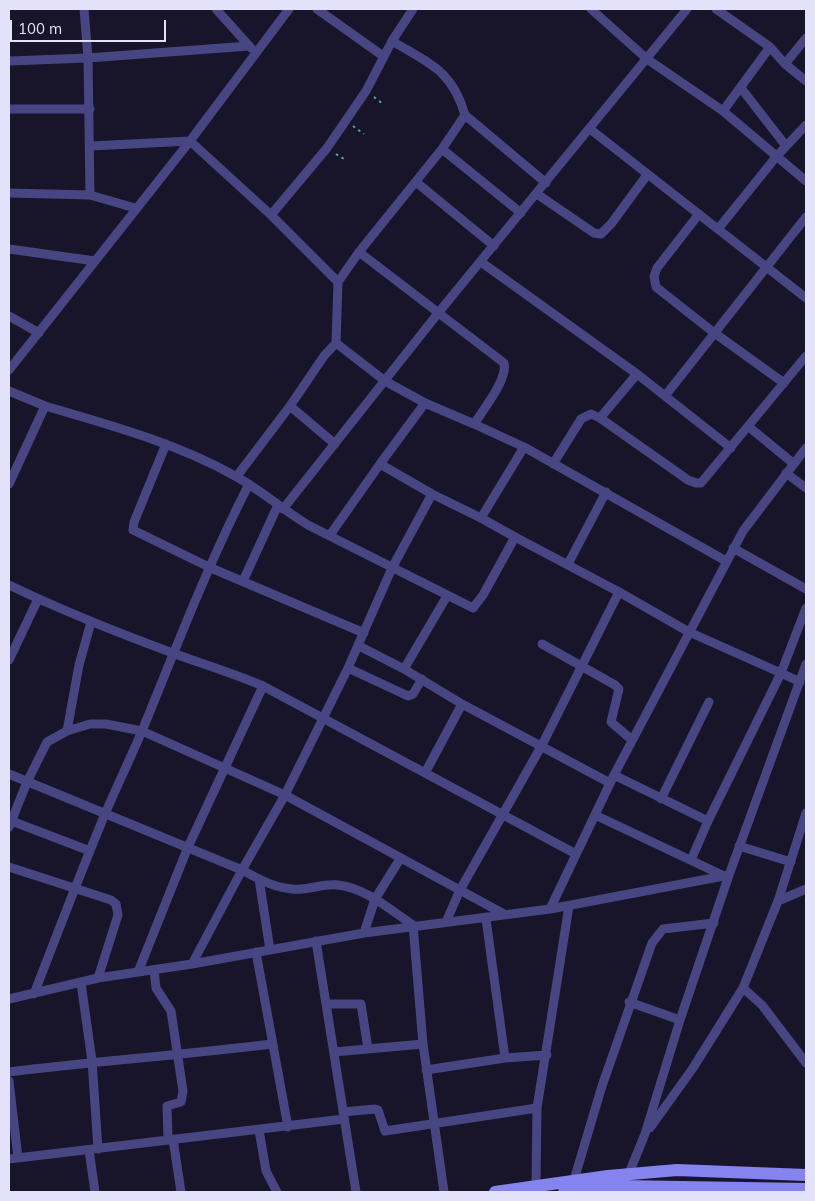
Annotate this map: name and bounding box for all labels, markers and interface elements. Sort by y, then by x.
scale bar [12,10,169,42]
text: 100 m [18,19,62,38]

